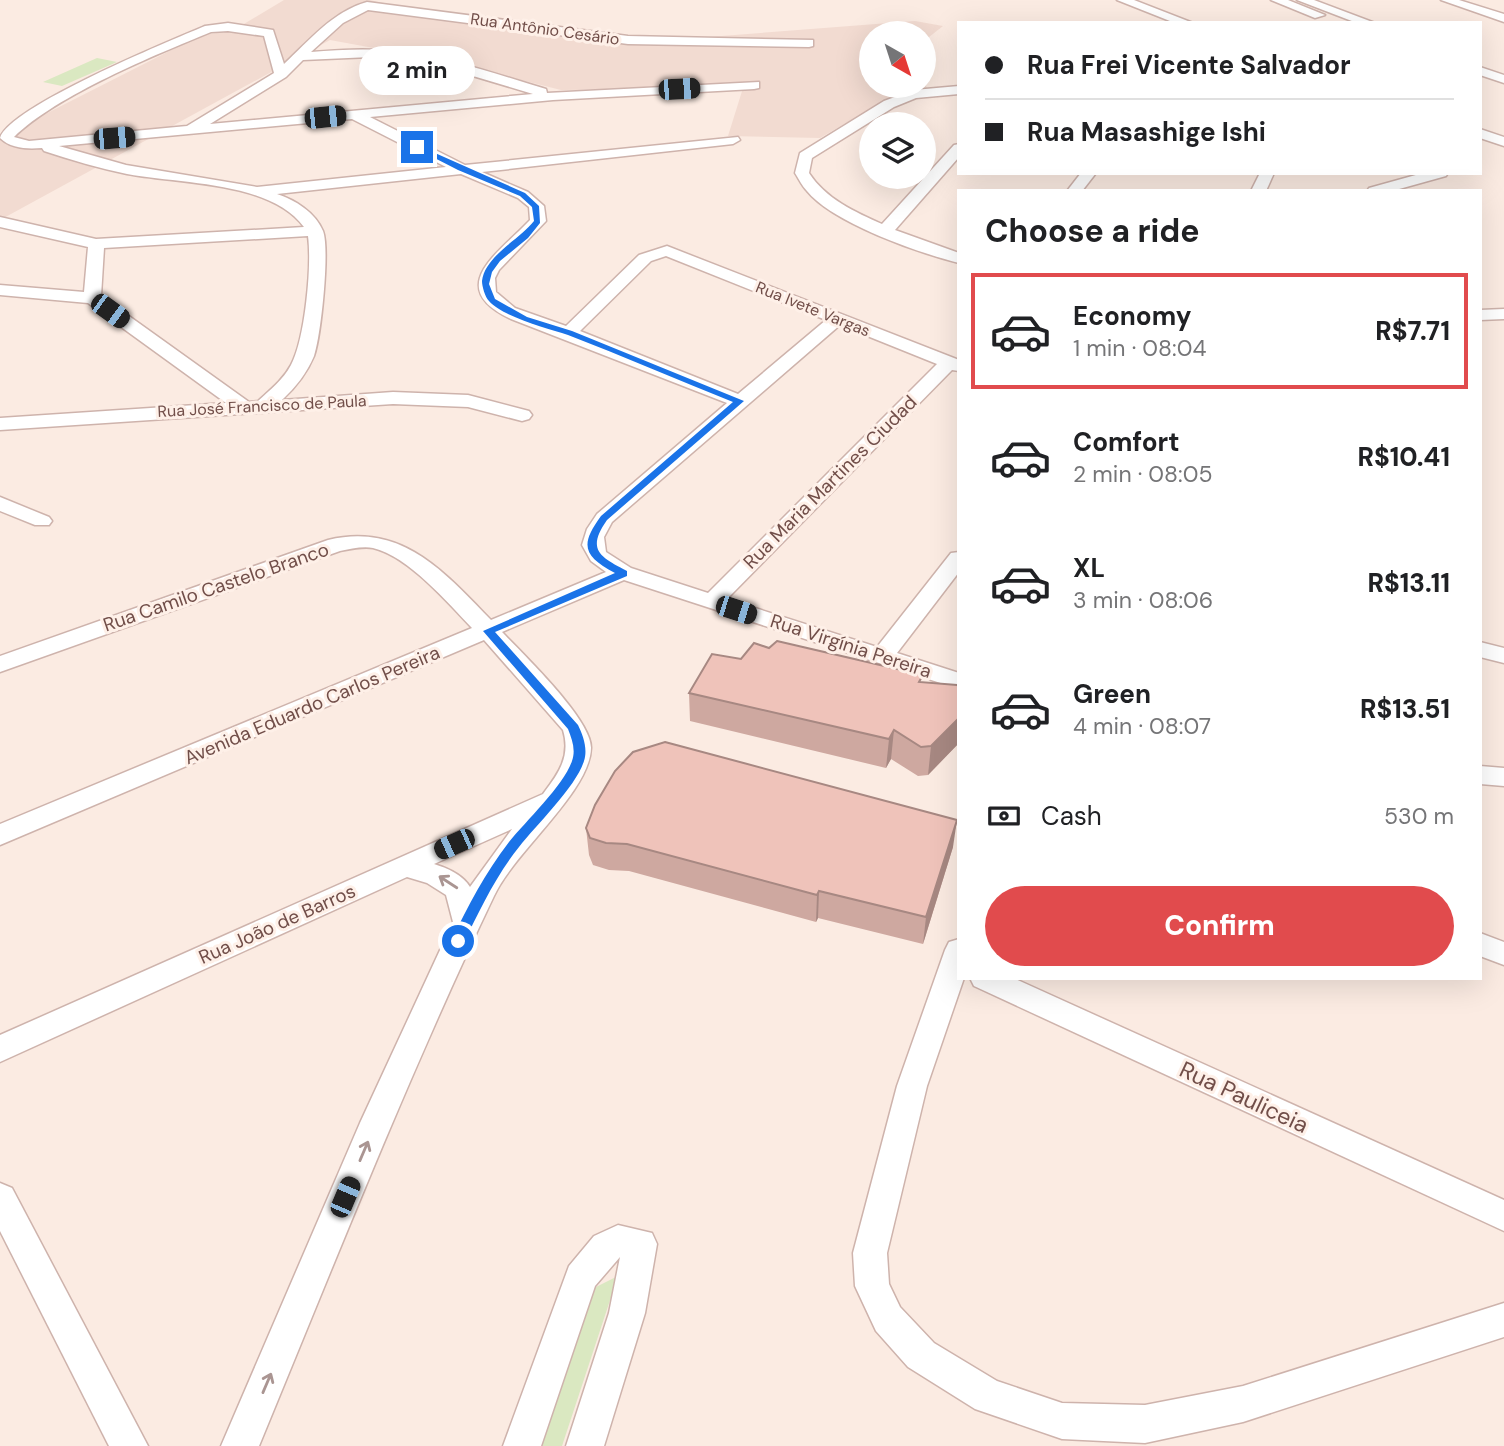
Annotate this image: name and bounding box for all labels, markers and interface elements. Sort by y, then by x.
street label: Rua Antônio Cesário [469,8,621,50]
north arrow [859,21,936,98]
map controls [859,21,936,189]
callout: 2 min [359,46,475,94]
text: Rua Frei Vicente Salvador [1027,48,1351,82]
text: 2 min [386,55,448,85]
car [658,77,701,101]
car [304,104,347,130]
button: layers [859,112,936,189]
text: Rua Masashige Ishi [1027,115,1266,149]
car [93,126,136,150]
route end [401,131,433,163]
text: Choose a ride [985,210,1200,252]
street label: Rua Ivete Vargas [753,277,873,341]
car [87,290,134,332]
text: Economy [1073,299,1191,333]
icon: car [989,300,1052,363]
text: R$7.71 [1375,314,1450,348]
text: 1 min · 08:04 [1073,333,1206,363]
street label: Rua José Francisco de Paula [157,390,367,422]
street label: Rua Maria Martines Ciudad [738,390,922,574]
text: Comfort [1073,425,1179,459]
icon: car [989,426,1052,489]
text: R$10.41 [1358,440,1450,474]
text: 2 min · 08:05 [1073,459,1213,489]
street label: Rua Camilo Castelo Branco [100,537,332,637]
text: XL [1073,551,1105,585]
icon: car [989,552,1052,615]
text: R$13.11 [1367,566,1450,600]
text: 3 min · 08:06 [1073,585,1213,615]
car [713,594,760,626]
street label: Rua Virgínia Pereira [767,608,935,684]
street label: Avenida Eduardo Carlos Pereira [180,640,444,770]
text: Green [1073,677,1151,711]
icon: car [989,678,1052,741]
text: R$13.51 [1360,692,1450,726]
text: 4 min · 08:07 [1073,711,1211,741]
icon: cash [985,797,1023,835]
text: Cash [1041,799,1102,833]
text: 530 m [1384,801,1454,831]
car [431,826,478,862]
one-way arrow [438,875,458,889]
street label: Rua João de Barros [195,878,359,970]
button: Confirm [985,886,1454,966]
route start [442,925,474,957]
street label: Rua Pauliceia [1175,1054,1313,1140]
one-way arrow [359,1140,372,1162]
car [328,1174,363,1220]
one-way arrow [261,1373,274,1394]

